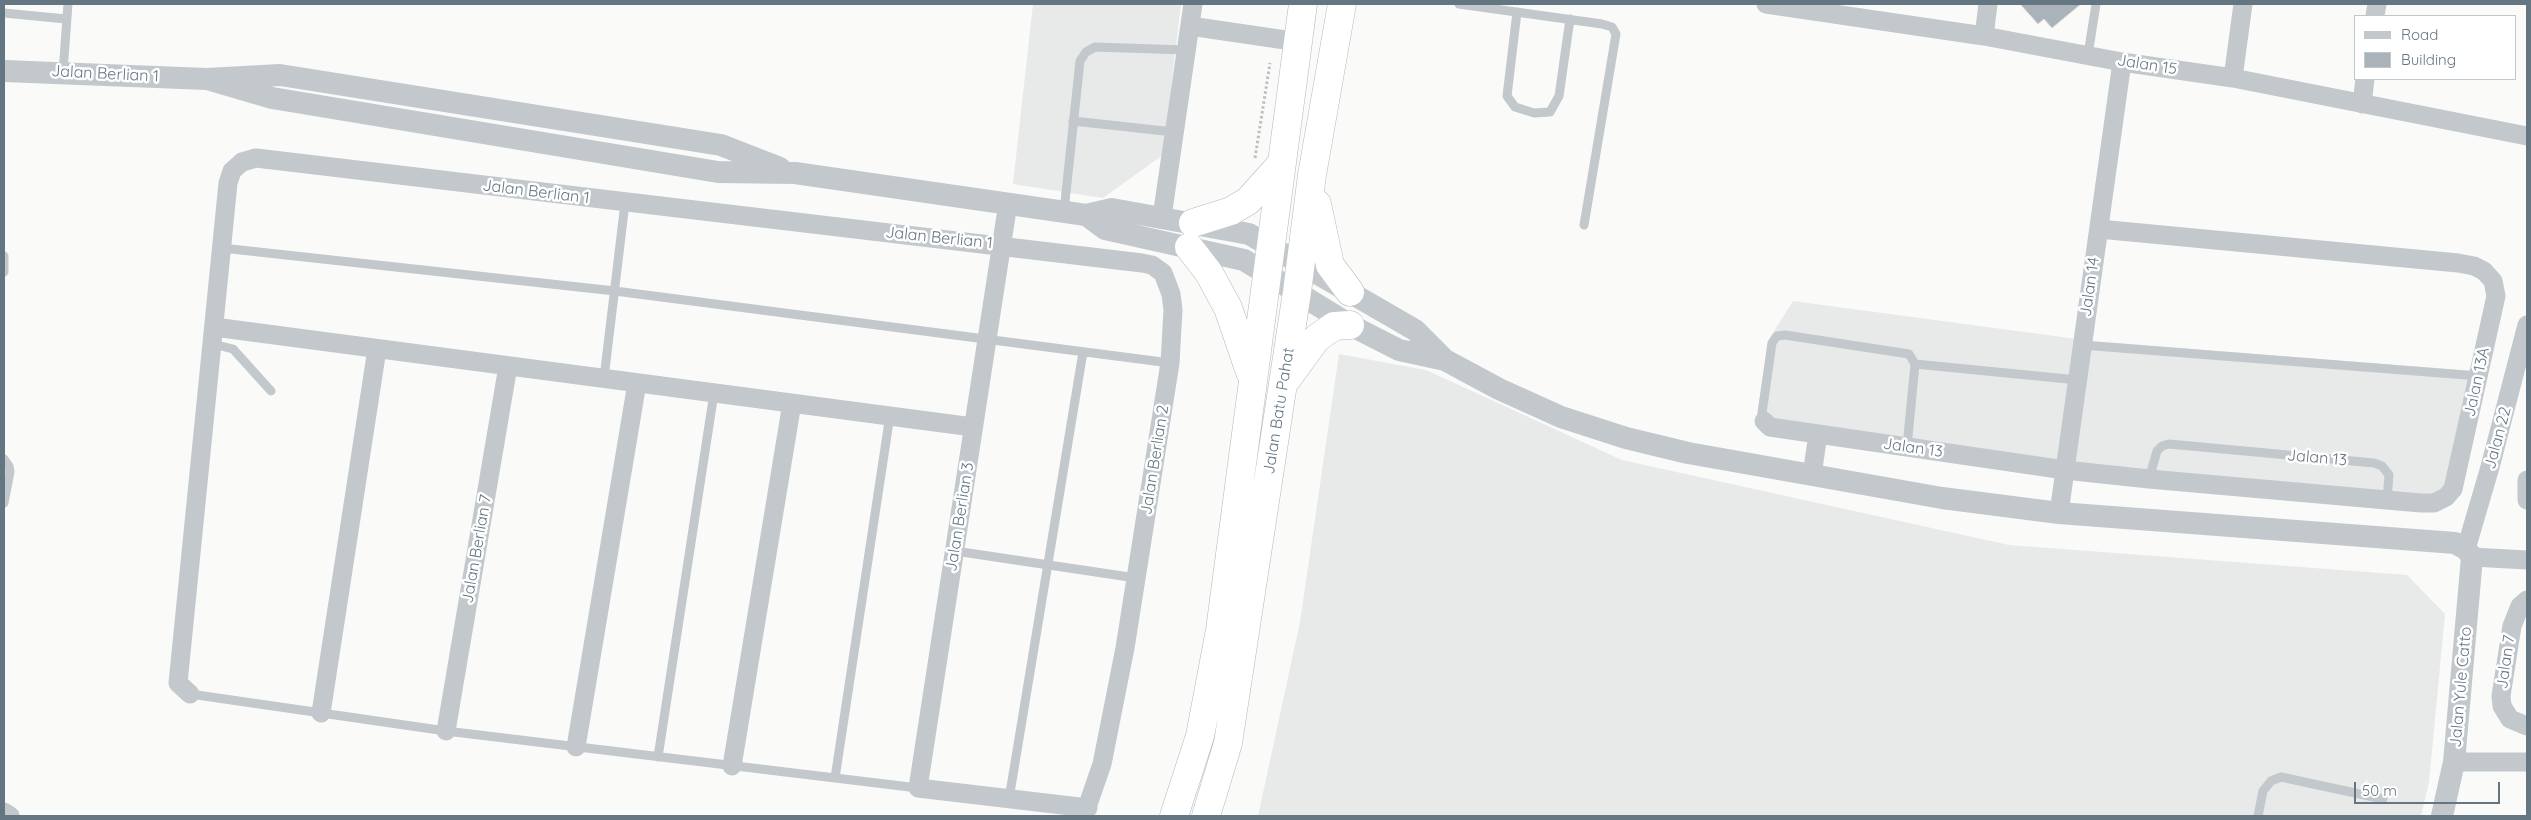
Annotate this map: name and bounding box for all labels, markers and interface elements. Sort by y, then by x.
legend [2354,15,2516,80]
text: Road [2401,25,2438,44]
text: Building [2401,50,2456,69]
street label: Jalan 15 [2116,51,2178,79]
street label: Jalan Berlian 1 [51,62,159,86]
street label: Jalan Berlian 1 [481,176,591,208]
street label: Jalan Berlian 1 [884,223,994,253]
street label: Jalan 14 [2076,256,2104,318]
street label: Jalan Batu Pahat [1259,346,1299,476]
street label: Jalan 13A [2460,346,2494,418]
street label: Jalan Berlian 2 [1137,404,1173,516]
street label: Jalan 22 [2481,405,2515,471]
street label: Jalan 13 [1882,434,1944,462]
street label: Jalan 13 [2286,446,2348,470]
street label: Jalan Berlian 3 [942,461,978,573]
street label: Jalan Berlian 7 [458,493,496,605]
street label: Jalan Yule Catto [2446,626,2476,748]
street label: Jalan 7 [2493,634,2519,690]
scale bar [2356,772,2502,804]
text: 50 m [2362,781,2397,800]

